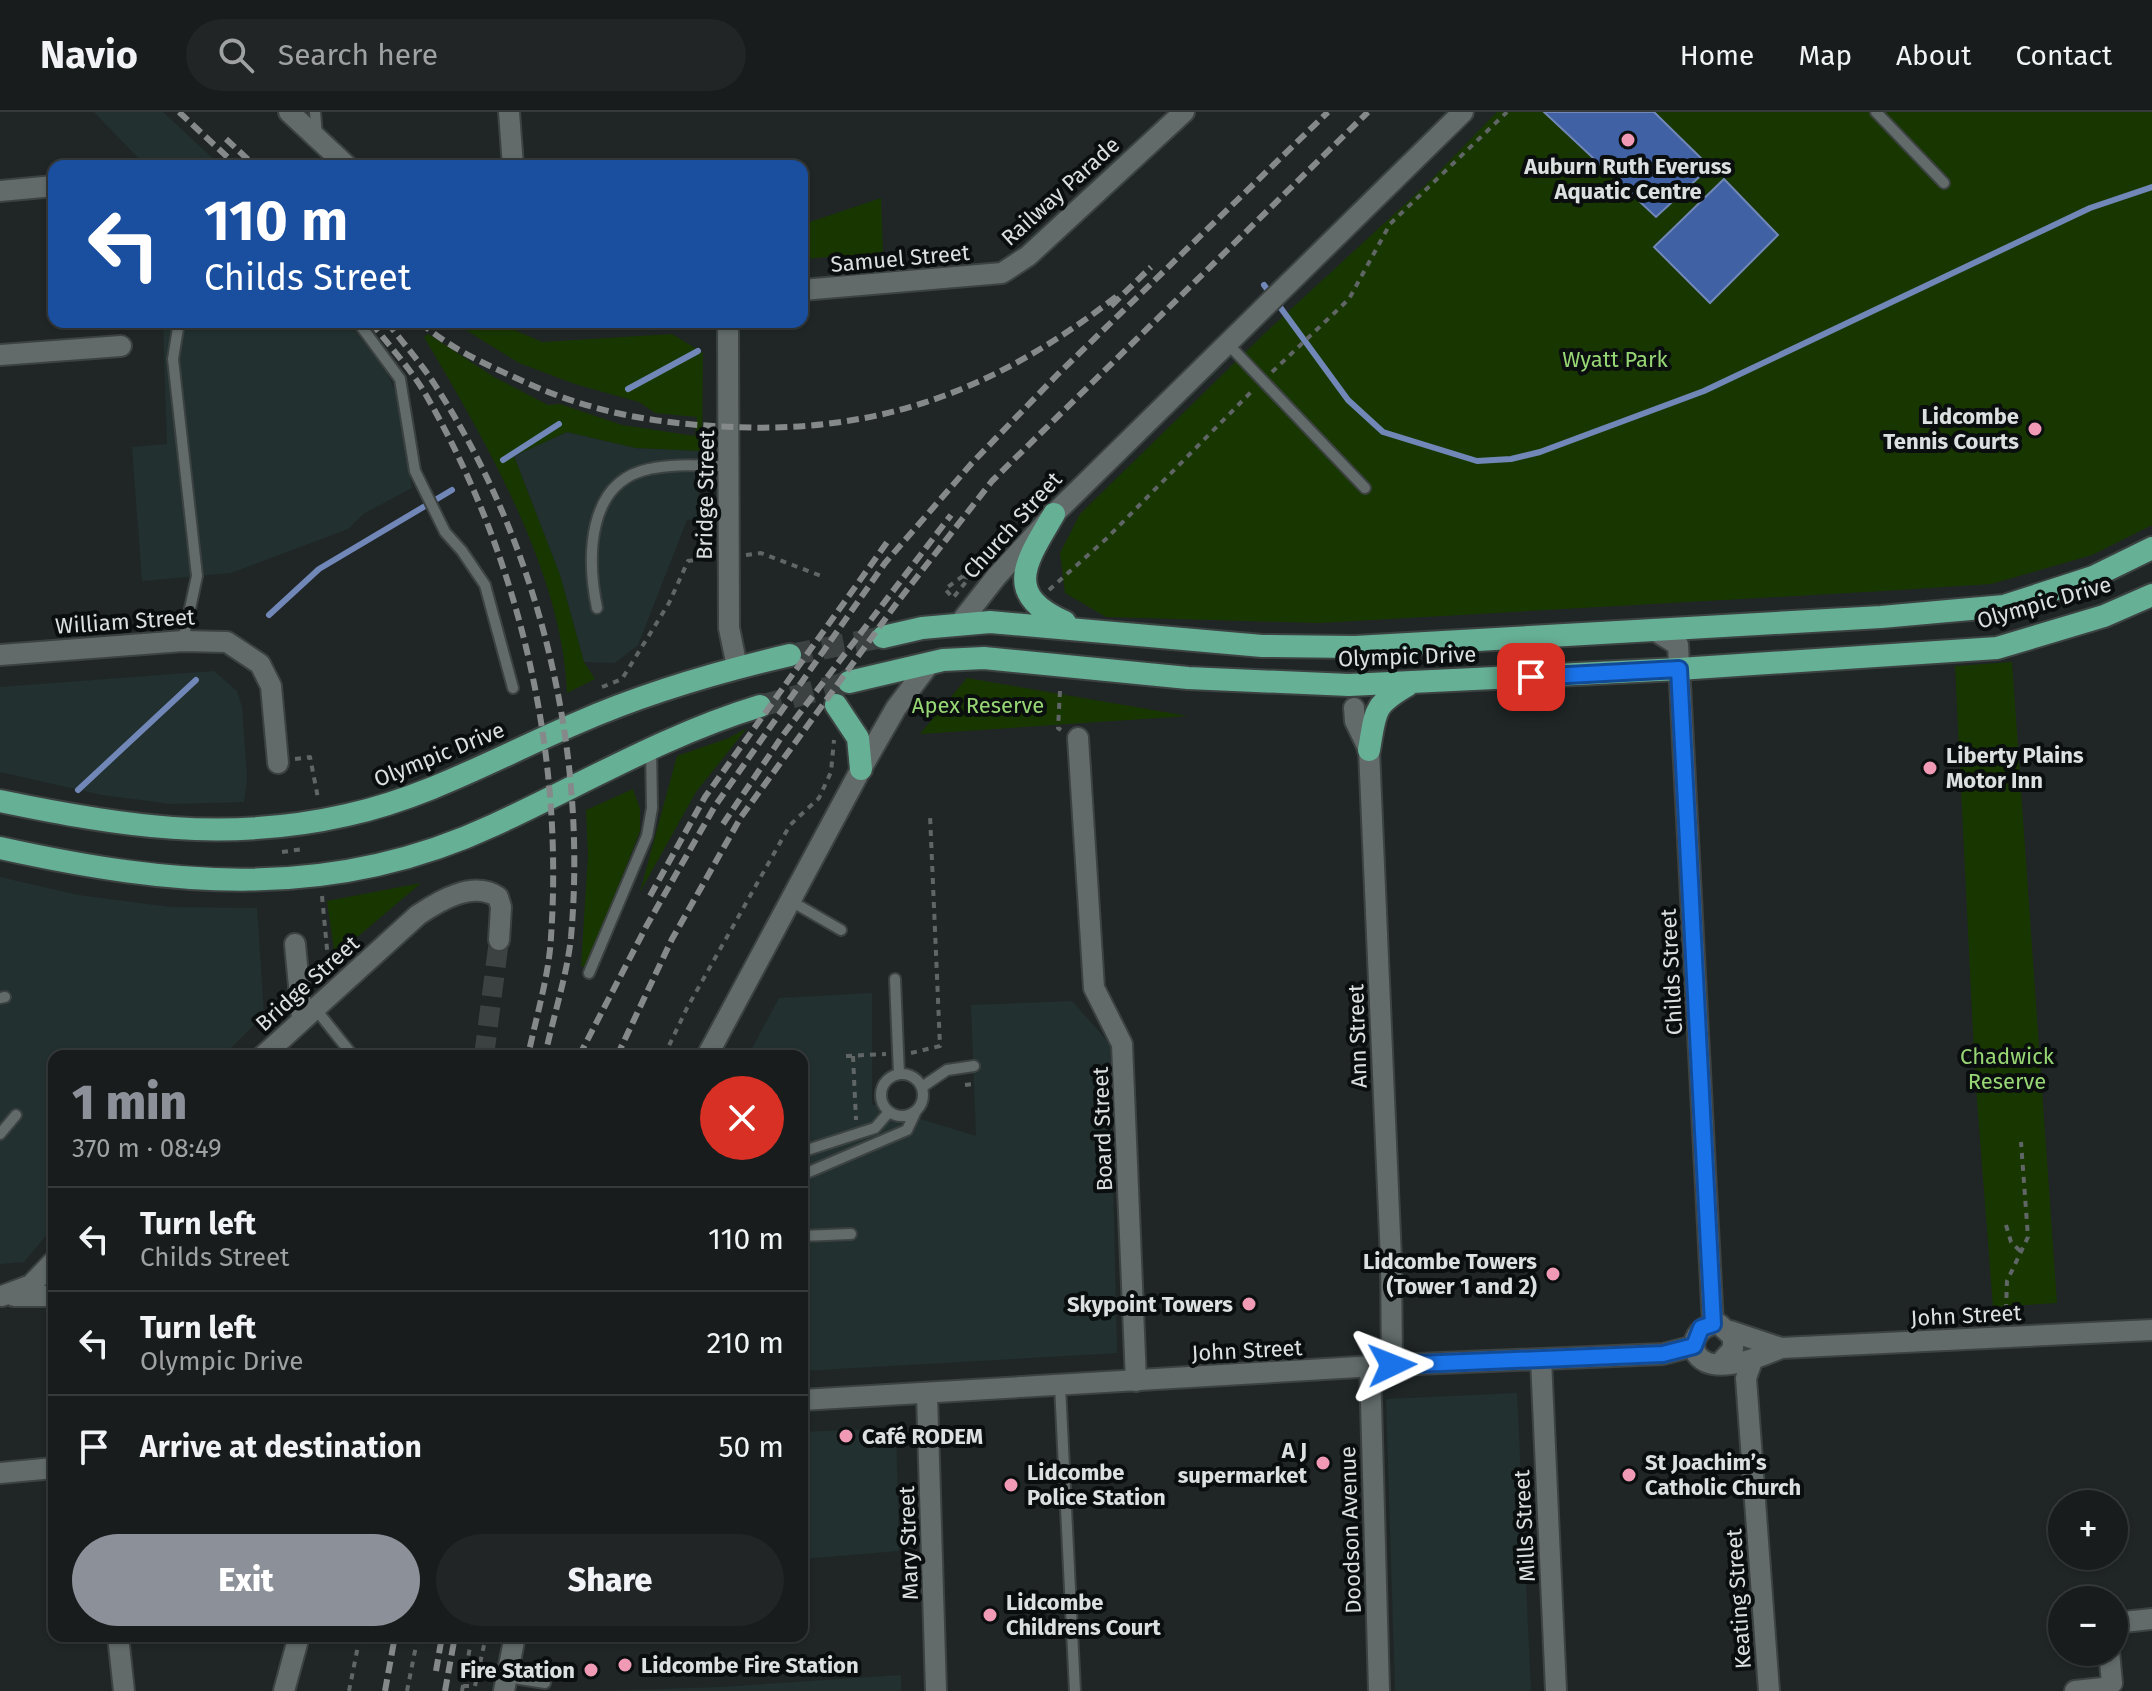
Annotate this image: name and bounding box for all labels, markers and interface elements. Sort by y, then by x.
search box [186,19,746,91]
text: Navio [40,32,138,78]
icon: search [214,33,258,77]
text: Search here [278,37,438,73]
text: Home [1680,39,1754,72]
text: Map [1798,39,1852,72]
text: About [1896,39,1971,72]
text: Contact [2015,39,2112,72]
street label: Railway Parade [996,131,1125,252]
marker: Auburn Ruth Everuss Aquatic Centre [1619,131,1637,149]
place label: Auburn Ruth Everuss Aquatic Centre [1523,153,1732,205]
text: 110 m [204,188,348,255]
icon: left [72,192,176,296]
street label: Samuel Street [829,239,971,278]
text: Childs Street [204,256,411,300]
park label: Wyatt Park [1562,346,1669,373]
place label: Lidcombe Tennis Courts [1883,403,2019,455]
marker: Lidcombe Tennis Courts [2026,420,2044,438]
street label: Bridge Street [691,430,720,560]
street label: Church Street [957,466,1067,584]
street label: Olympic Drive [1974,570,2114,635]
street label: William Street [54,603,196,640]
street label: Olympic Drive [1337,641,1477,672]
pin [1497,643,1565,711]
icon: arrive [1509,655,1553,699]
park label: Apex Reserve [912,692,1044,719]
street label: Olympic Drive [370,716,508,793]
place label: Liberty Plains Motor Inn [1946,742,2084,794]
marker: Liberty Plains Motor Inn [1921,759,1939,777]
street label: Childs Street [1655,908,1688,1036]
street label: Bridge Street [250,930,365,1037]
street label: Ann Street [1342,984,1373,1088]
park label: Chadwick Reserve [1960,1043,2055,1095]
street label: Board Street [1087,1066,1118,1192]
text: 1 min [72,1074,187,1132]
button: close [700,1076,784,1160]
text: 370 m · 08:49 [72,1133,222,1164]
text: Turn left [140,1206,256,1242]
icon: left [72,1217,116,1261]
text: 110 m [708,1221,784,1257]
text: Childs Street [140,1242,289,1273]
place label: Lidcombe Towers (Tower 1 and 2) [1363,1248,1537,1300]
marker: Lidcombe Towers (Tower 1 and 2) [1544,1265,1562,1283]
place label: Skypoint Towers [1067,1291,1233,1318]
marker: Skypoint Towers [1240,1295,1258,1313]
street label: John Street [1910,1299,2022,1332]
text: Turn left [140,1310,256,1346]
icon: left [72,1321,116,1365]
position arrow [1350,1323,1434,1407]
text: 210 m [707,1325,784,1361]
street label: John Street [1191,1334,1303,1367]
text: Olympic Drive [140,1346,304,1377]
place label: Café RODEM [862,1423,983,1450]
icon: arrive [72,1425,116,1469]
marker: Café RODEM [837,1427,855,1445]
text: Arrive at destination [140,1429,422,1465]
text: 50 m [719,1429,784,1465]
place label: A J supermarket [1178,1437,1307,1489]
street label: Doodson Avenue [1334,1446,1367,1614]
place label: St Joachim’s Catholic Church [1645,1449,1801,1501]
marker: A J supermarket [1314,1454,1332,1472]
place label: Lidcombe Police Station [1027,1459,1166,1511]
marker: St Joachim’s Catholic Church [1620,1466,1638,1484]
street label: Mills Street [1508,1469,1541,1583]
marker: Lidcombe Police Station [1002,1476,1020,1494]
street label: Mary Street [893,1486,924,1600]
map controls [2048,1490,2128,1666]
button: + [2048,1490,2128,1570]
street label: Keating Street [1720,1528,1757,1670]
button: Exit [72,1534,420,1626]
button: Share [436,1534,784,1626]
button: − [2048,1586,2128,1666]
place label: Lidcombe Childrens Court [1006,1589,1161,1641]
marker: Lidcombe Childrens Court [981,1606,999,1624]
place label: Lidcombe Fire Station [641,1652,859,1679]
marker: Lidcombe Fire Station [616,1656,634,1674]
place label: Fire Station [460,1657,575,1684]
marker: Fire Station [582,1661,600,1679]

